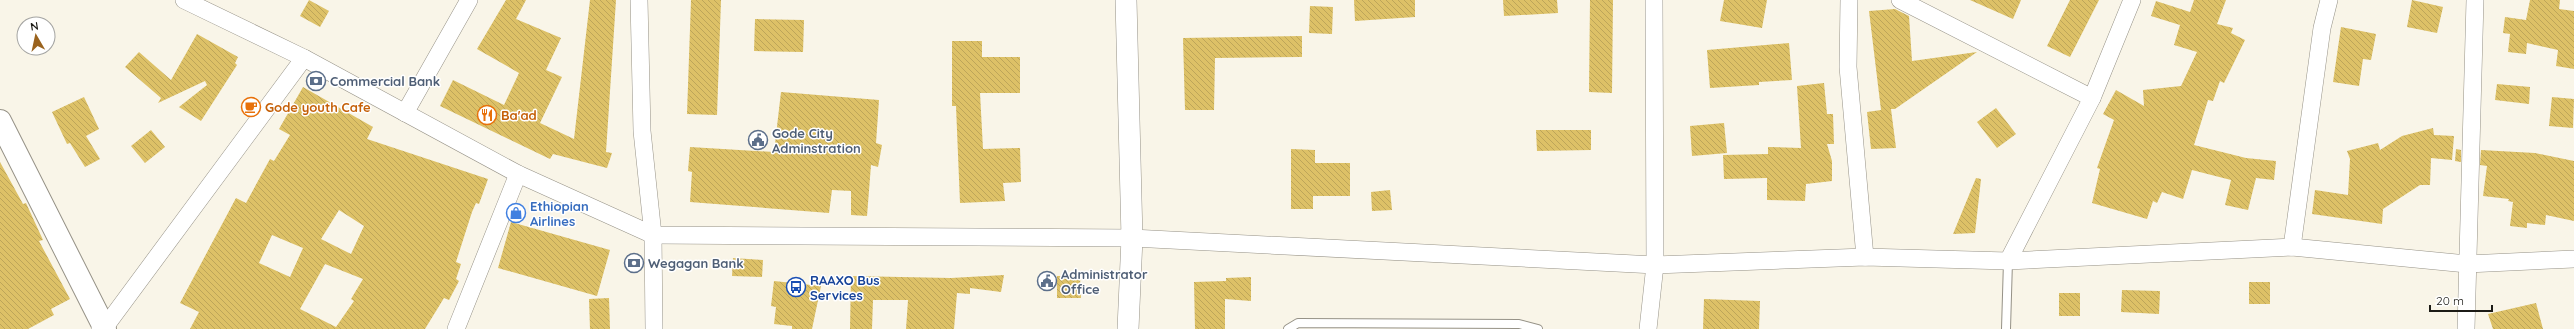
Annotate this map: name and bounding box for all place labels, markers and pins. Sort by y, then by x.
bank icon: Commercial Bank [305,70,327,92]
place label: Commercial Bank [330,73,440,89]
cafe icon: Gode youth Cafe [240,96,262,118]
place label: Gode youth Cafe [265,99,371,115]
restaurant icon: Ba'ad [476,104,498,126]
place label: Ba'ad [501,107,537,123]
place label: Gode City Adminstration [772,125,861,156]
public building icon: Gode City Adminstration [747,129,769,151]
place label: Ethiopian Airlines [530,198,589,229]
shop icon: Ethiopian Airlines [505,202,527,224]
bank icon: Wegagan Bank [623,252,645,274]
place label: Wegagan Bank [648,255,744,271]
place label: Administrator Office [1061,266,1148,297]
public building icon: Administrator Office [1036,270,1058,292]
place label: RAAXO Bus Services [810,272,880,303]
bus stop icon: RAAXO Bus Services [785,276,807,298]

